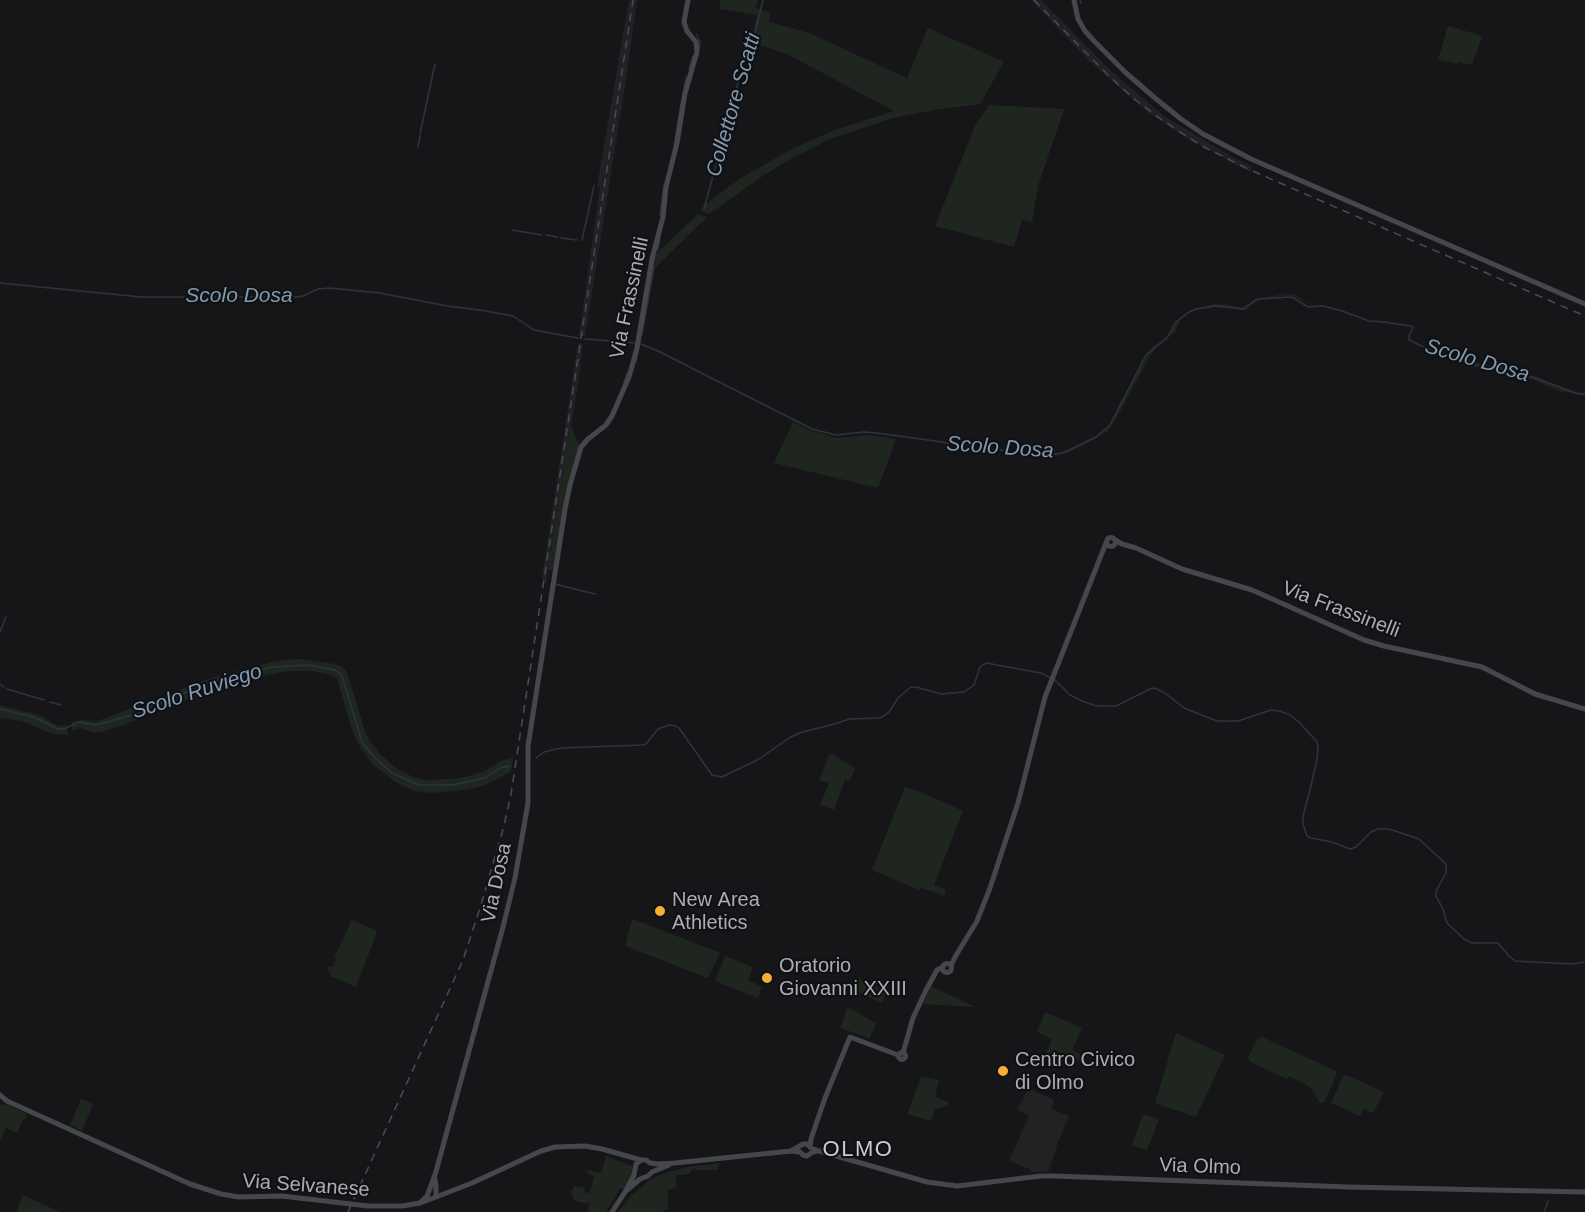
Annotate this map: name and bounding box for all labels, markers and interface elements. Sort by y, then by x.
water label: Collettore Scatti [701,30,767,180]
street label: Via Frassinelli [605,235,655,361]
water label: Scolo Dosa [185,283,293,309]
water label: Scolo Dosa [1422,334,1532,388]
water label: Scolo Dosa [946,432,1054,464]
street label: Via Frassinelli [1279,577,1403,643]
water label: Scolo Ruviego [129,659,265,725]
street label: Via Dosa [477,841,517,925]
place label: New Area Athletics [672,888,760,935]
marker: New Area Athletics [653,904,667,918]
place label: Oratorio Giovanni XXIII [779,954,907,1001]
marker: Oratorio Giovanni XXIII [760,971,774,985]
place label: Centro Civico di Olmo [1015,1048,1135,1095]
marker: Centro Civico di Olmo [996,1064,1010,1078]
district label: OLMO [823,1137,893,1163]
street label: Via Olmo [1159,1154,1241,1180]
street label: Via Selvanese [242,1170,370,1202]

